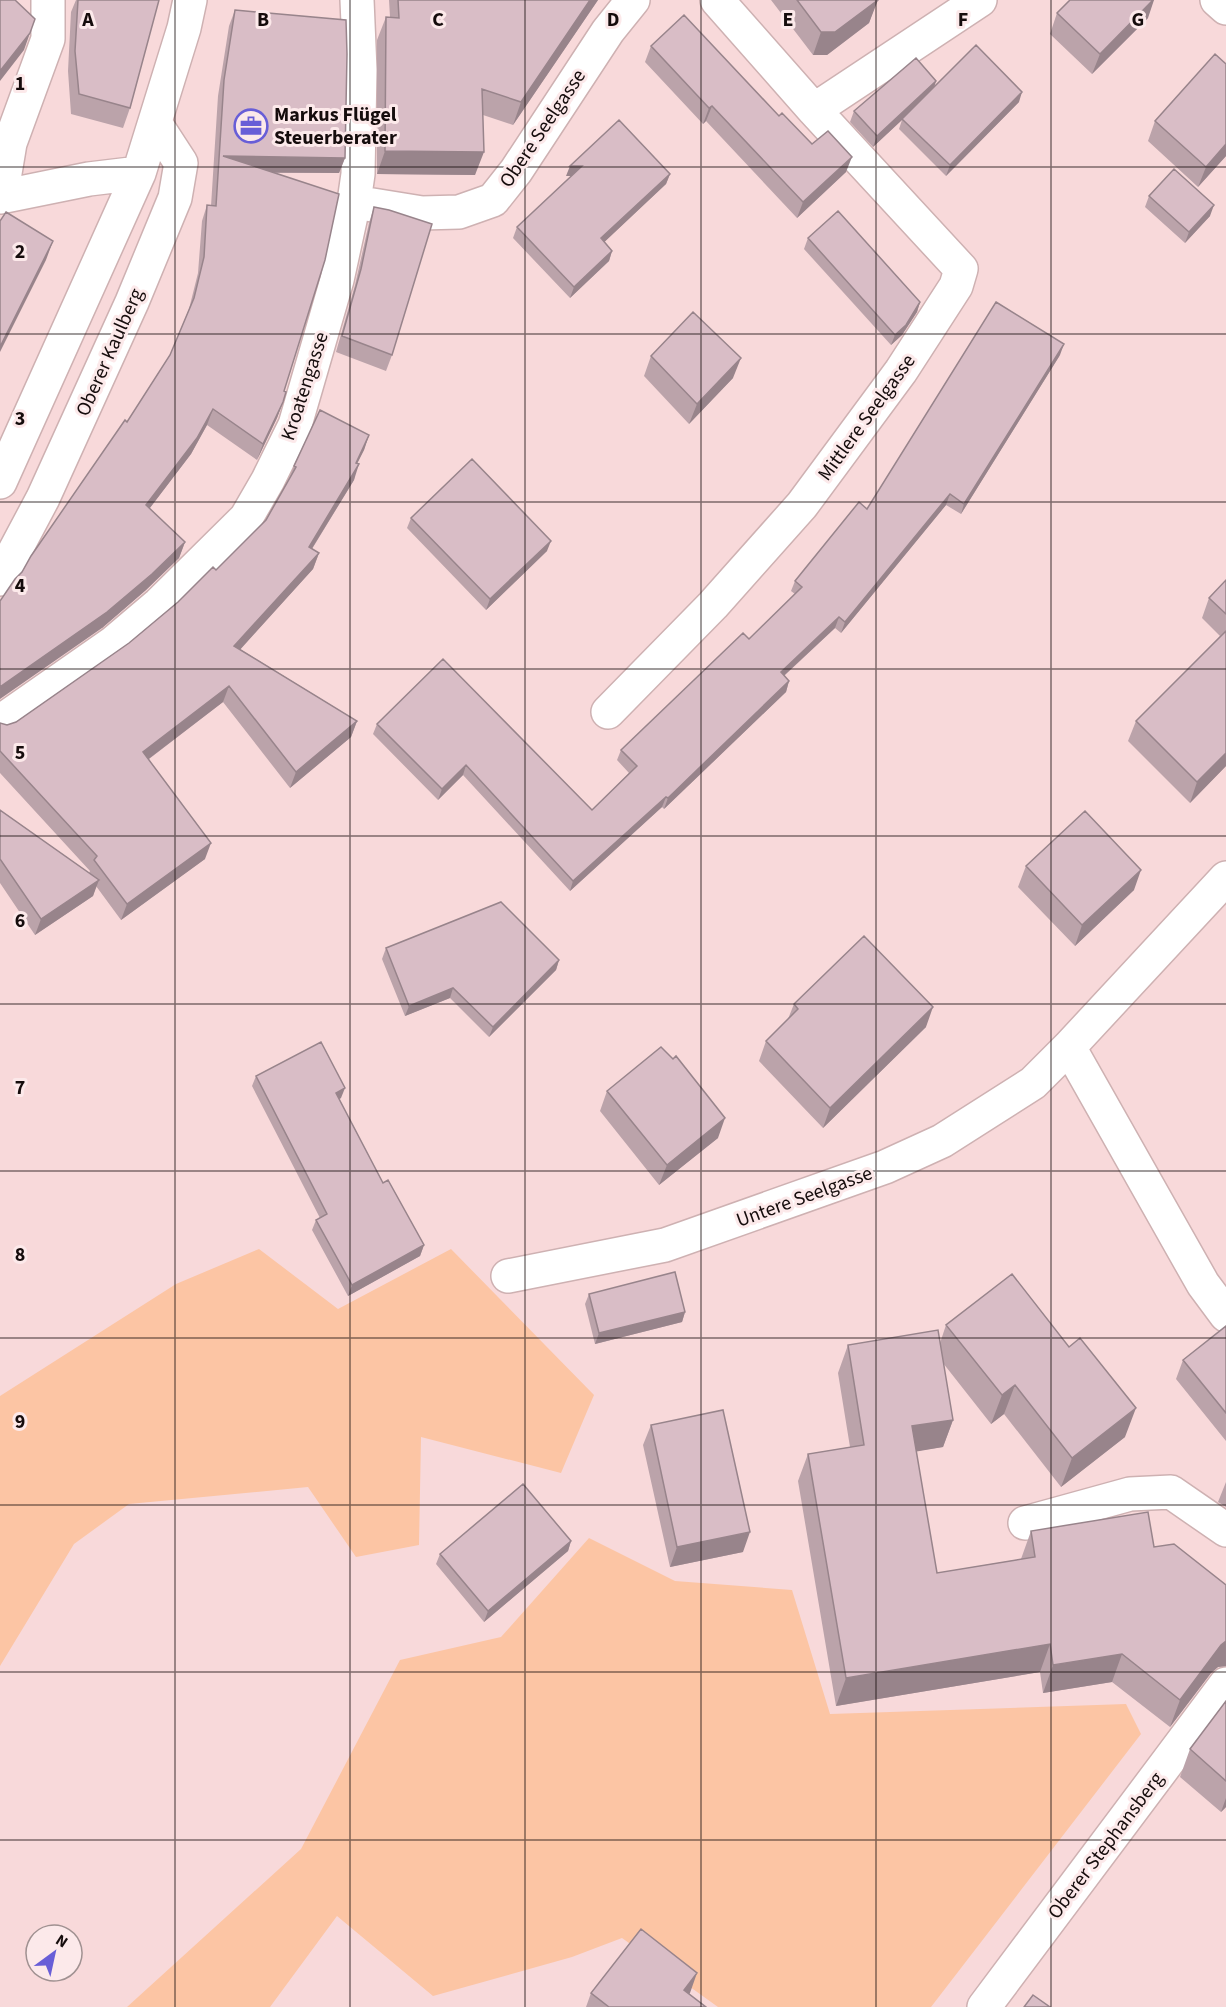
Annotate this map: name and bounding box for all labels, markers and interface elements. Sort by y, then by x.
text: A [81,6,94,34]
text: B [257,6,269,34]
text: C [432,6,444,34]
text: D [607,6,619,34]
text: E [783,6,793,34]
text: F [958,6,968,34]
text: G [1132,6,1144,34]
street label: Obere Seelgasse [493,64,593,193]
text: 1 [15,70,25,98]
place label: Markus Flügel Steuerberater [274,101,397,152]
office icon: Markus Flügel Steuerberater [233,108,269,144]
text: 2 [15,238,25,266]
street label: Oberer Kaulberg [69,284,151,421]
street label: Kroatengasse [274,328,336,444]
street label: Mittlere Seelgasse [811,348,922,487]
text: 3 [15,405,25,433]
text: 4 [15,572,26,600]
text: 5 [15,739,25,767]
text: 6 [15,907,25,935]
text: 7 [15,1074,25,1102]
street label: Untere Seelgasse [732,1159,876,1235]
text: 8 [15,1241,25,1269]
text: 9 [15,1408,25,1436]
street label: Oberer Stephansberg [1041,1766,1170,1925]
north arrow [24,1923,84,1983]
text: N [51,1929,72,1953]

